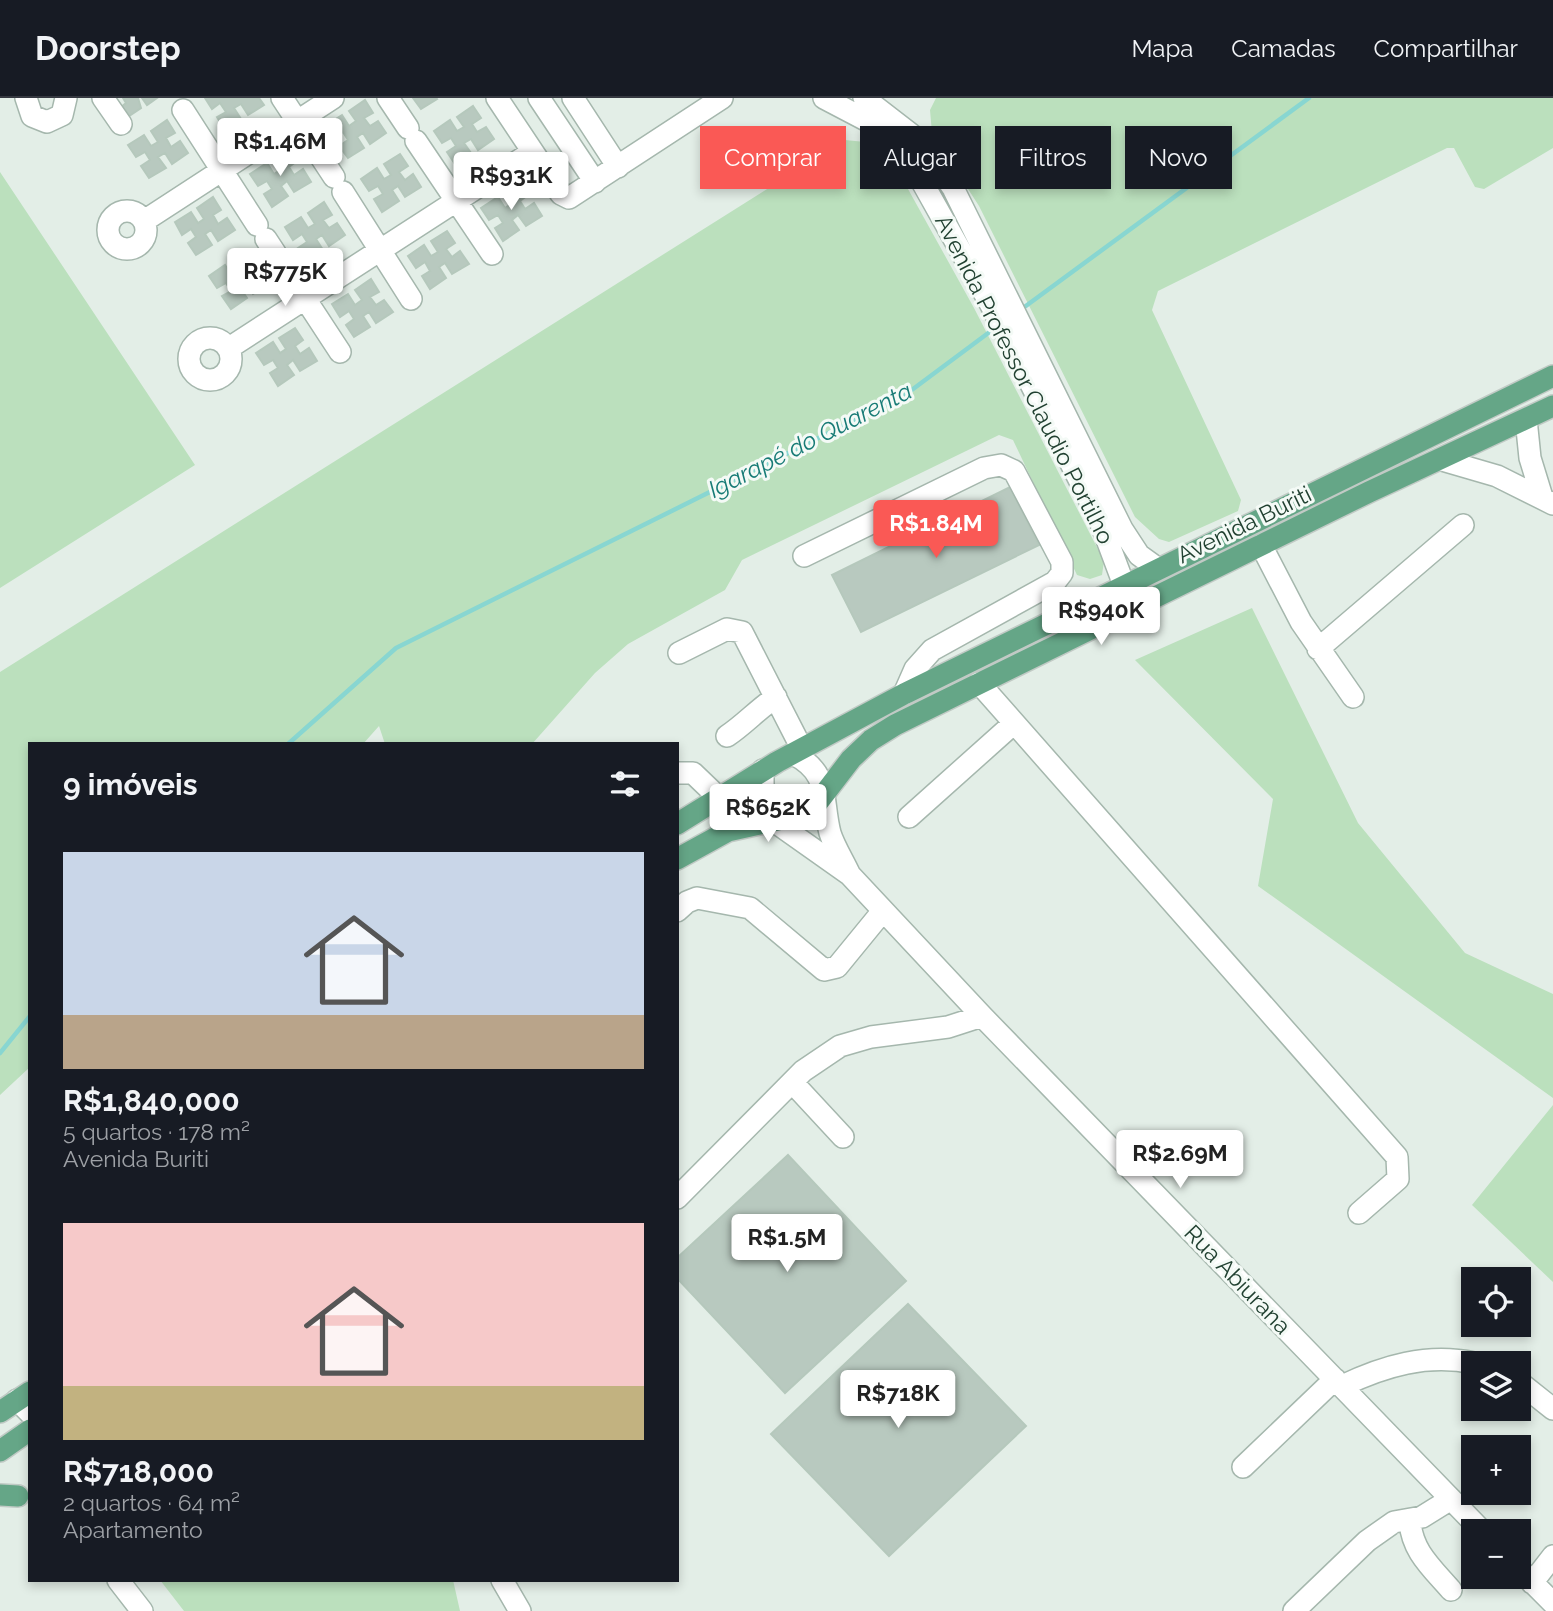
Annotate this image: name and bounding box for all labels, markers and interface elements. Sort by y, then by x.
text: Doorstep [35,29,181,68]
text: Mapa [1131,34,1193,63]
text: Camadas [1231,34,1336,63]
text: Compartilhar [1374,34,1518,63]
pin: R$1.46M [215,118,345,178]
chip: Comprar [700,126,846,189]
chip: Alugar [860,126,981,189]
chip: Filtros [995,126,1111,189]
chip: Novo [1125,126,1232,189]
text: R$1.46M [233,127,327,154]
pin: R$931K [454,152,568,212]
text: R$931K [469,161,553,188]
street label: Avenida Professor Claudio Portilho [930,210,1120,548]
pin: R$775K [228,248,342,308]
text: R$775K [243,257,327,284]
water label: Igarapé do Quarenta [703,376,917,504]
street label: Avenida Buriti [1172,480,1316,568]
pin: R$1.84M [871,500,1001,560]
text: R$1.84M [889,509,983,536]
pin: R$940K [1044,588,1158,647]
text: R$940K [1058,596,1144,623]
icon: filters [606,765,644,803]
text: 9 imóveis [63,767,198,802]
pin: R$652K [711,784,825,844]
text: R$652K [726,793,810,820]
icon: home [291,897,417,1023]
text: R$1,840,000 [63,1083,240,1118]
text: 5 quartos · 178 m² [63,1118,250,1145]
pin: R$2.69M [1115,1130,1245,1190]
text: R$2.69M [1132,1139,1228,1166]
text: Avenida Buriti [63,1145,209,1172]
pin: R$1.5M [730,1214,844,1274]
street label: Rua Abiurana [1179,1219,1297,1339]
text: R$1.5M [747,1223,827,1250]
map controls [1461,1267,1531,1589]
button: locate [1461,1267,1531,1337]
icon: home [291,1268,417,1394]
button: layers [1461,1351,1531,1421]
pin: R$718K [841,1370,955,1430]
text: R$718K [856,1379,940,1406]
button: + [1461,1435,1531,1505]
text: R$718,000 [63,1454,214,1489]
text: 2 quartos · 64 m² [63,1489,240,1516]
text: Apartamento [63,1516,203,1543]
button: − [1461,1519,1531,1589]

